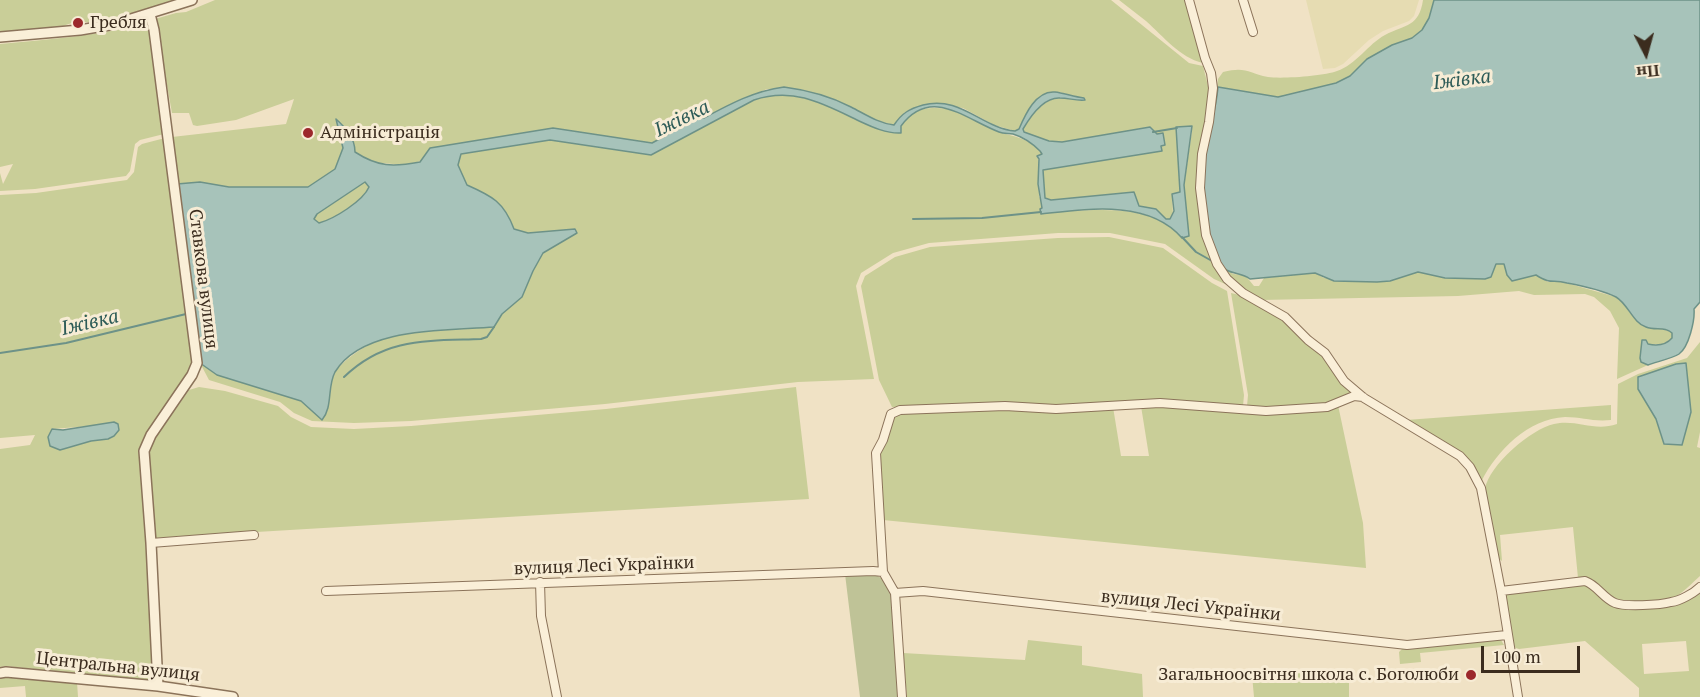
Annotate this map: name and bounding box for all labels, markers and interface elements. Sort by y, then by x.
place label: Гребля [90,12,147,34]
marker: Гребля [71,16,85,30]
north arrow [1616,24,1676,84]
text: Пн [1635,60,1660,84]
water label: Іжівка [1431,65,1493,95]
water label: Іжівка [650,95,714,143]
place label: Адміністрація [320,122,440,144]
marker: Адміністрація [301,126,315,140]
street label: Ставкова вулиця [184,208,222,350]
water label: Іжівка [59,305,121,341]
street label: вулиця Лесі Українки [513,552,695,580]
street label: вулиця Лесі Українки [1100,586,1282,626]
scale bar [1484,634,1583,672]
text: 100 m [1492,644,1541,668]
street label: Центральна вулиця [35,648,201,686]
place label: Загальноосвітня школа с. Боголюби [1158,664,1459,686]
marker: Загальноосвітня школа с. Боголюби [1464,668,1478,682]

